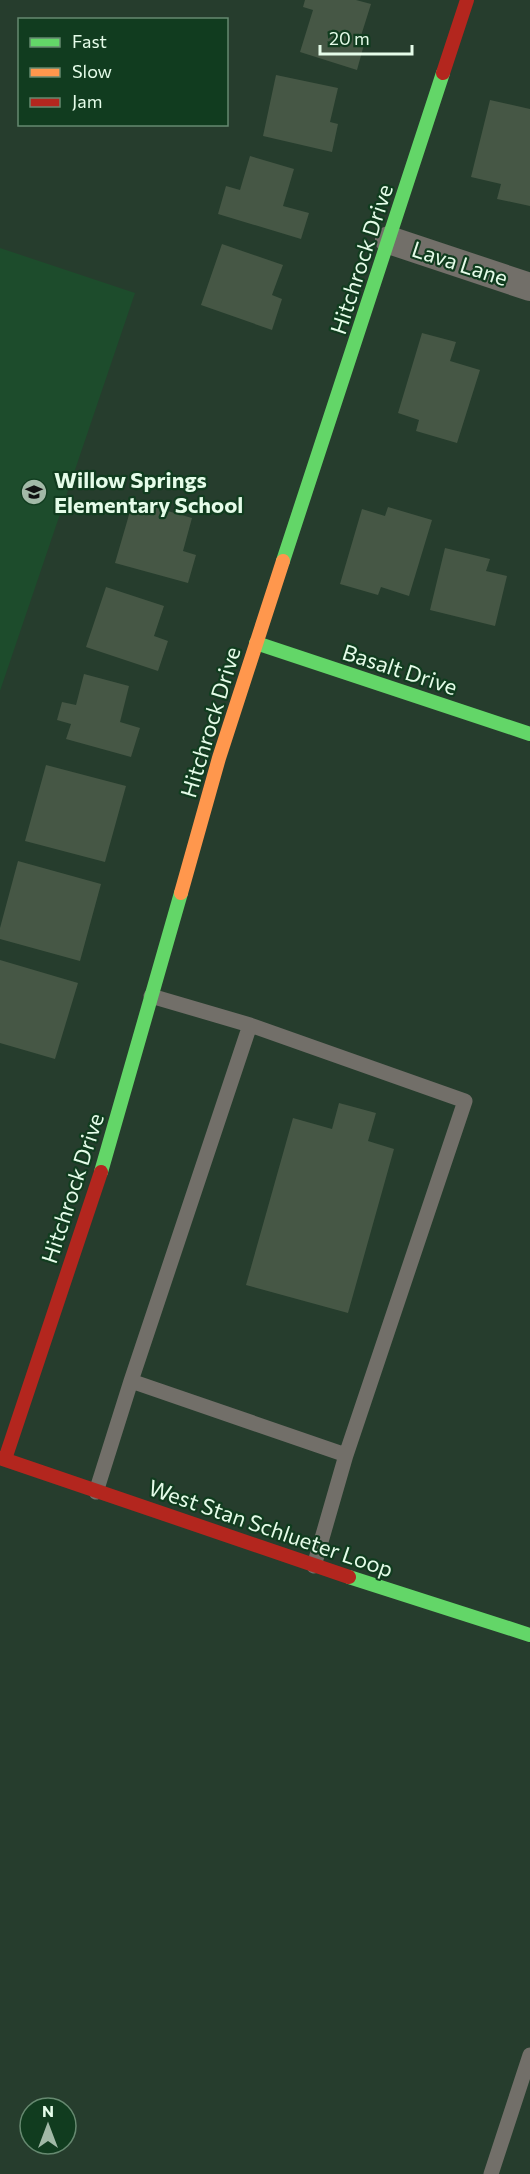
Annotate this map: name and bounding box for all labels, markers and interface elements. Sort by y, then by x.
legend [18,18,228,126]
scale bar [320,18,412,56]
text: 20 m [329,27,370,49]
text: Fast [72,30,107,52]
text: Slow [72,60,112,82]
text: Jam [72,90,102,112]
street label: Hitchrock Drive [324,181,398,337]
street label: Lava Lane [409,235,511,291]
place label: Willow Springs Elementary School [54,466,243,518]
school or university icon: Willow Springs Elementary School [19,477,49,507]
street label: Basalt Drive [339,638,461,700]
street label: Hitchrock Drive [174,643,246,801]
street label: Hitchrock Drive [35,1110,109,1266]
street label: West Stan Schlueter Loop [145,1473,397,1583]
north arrow [18,2096,78,2156]
text: N [42,2101,54,2120]

